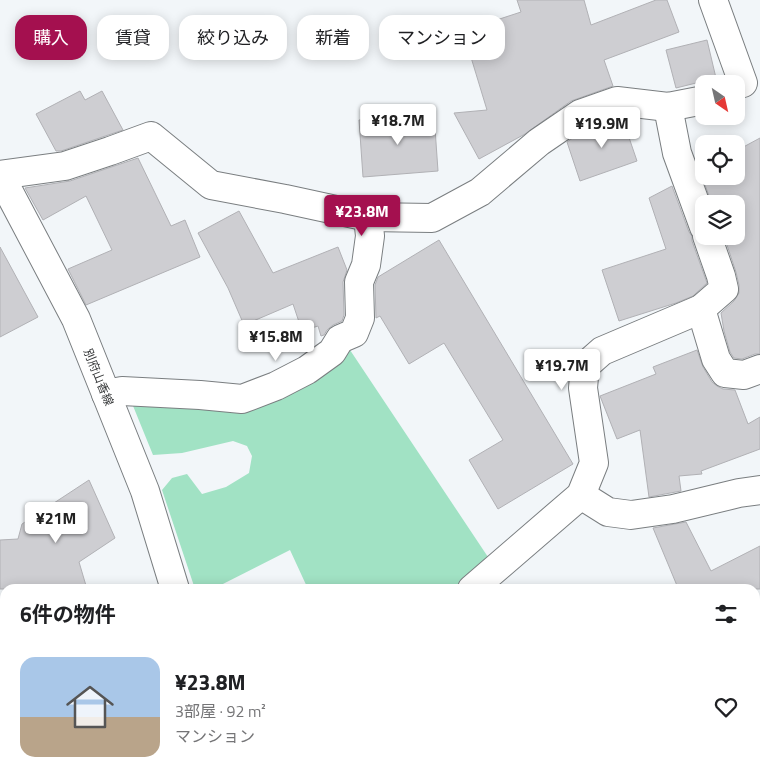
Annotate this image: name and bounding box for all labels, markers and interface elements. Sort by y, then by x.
chip: 購入 [15,15,87,60]
chip: 賃貸 [97,15,169,60]
chip: 絞り込み [179,15,287,60]
chip: 新着 [297,15,369,60]
chip: マンション [379,15,505,60]
north arrow [695,75,745,125]
map controls [695,75,745,245]
pin: ¥18.7M [357,104,439,146]
pin: ¥19.9M [561,106,643,149]
text: ¥18.7M [371,108,425,132]
text: ¥19.9M [575,111,629,135]
button: locate [695,135,745,185]
pin: ¥23.8M [321,194,403,237]
button: layers [695,195,745,245]
text: ¥23.8M [335,199,389,223]
pin: ¥15.8M [235,320,317,362]
text: ¥15.8M [249,324,303,348]
street label: 別府山香線 [79,346,119,408]
pin: ¥19.7M [521,348,603,391]
text: ¥19.7M [535,353,589,377]
pin: ¥21M [26,502,86,544]
text: ¥21M [36,506,76,530]
text: 6件の物件 [20,598,116,630]
icon: filters [712,600,740,628]
text: ¥23.8M [175,666,245,698]
icon: home [60,677,120,737]
icon: heart [712,693,740,721]
text: 3部屋 · 92 m² [175,699,266,723]
text: マンション [175,724,255,748]

